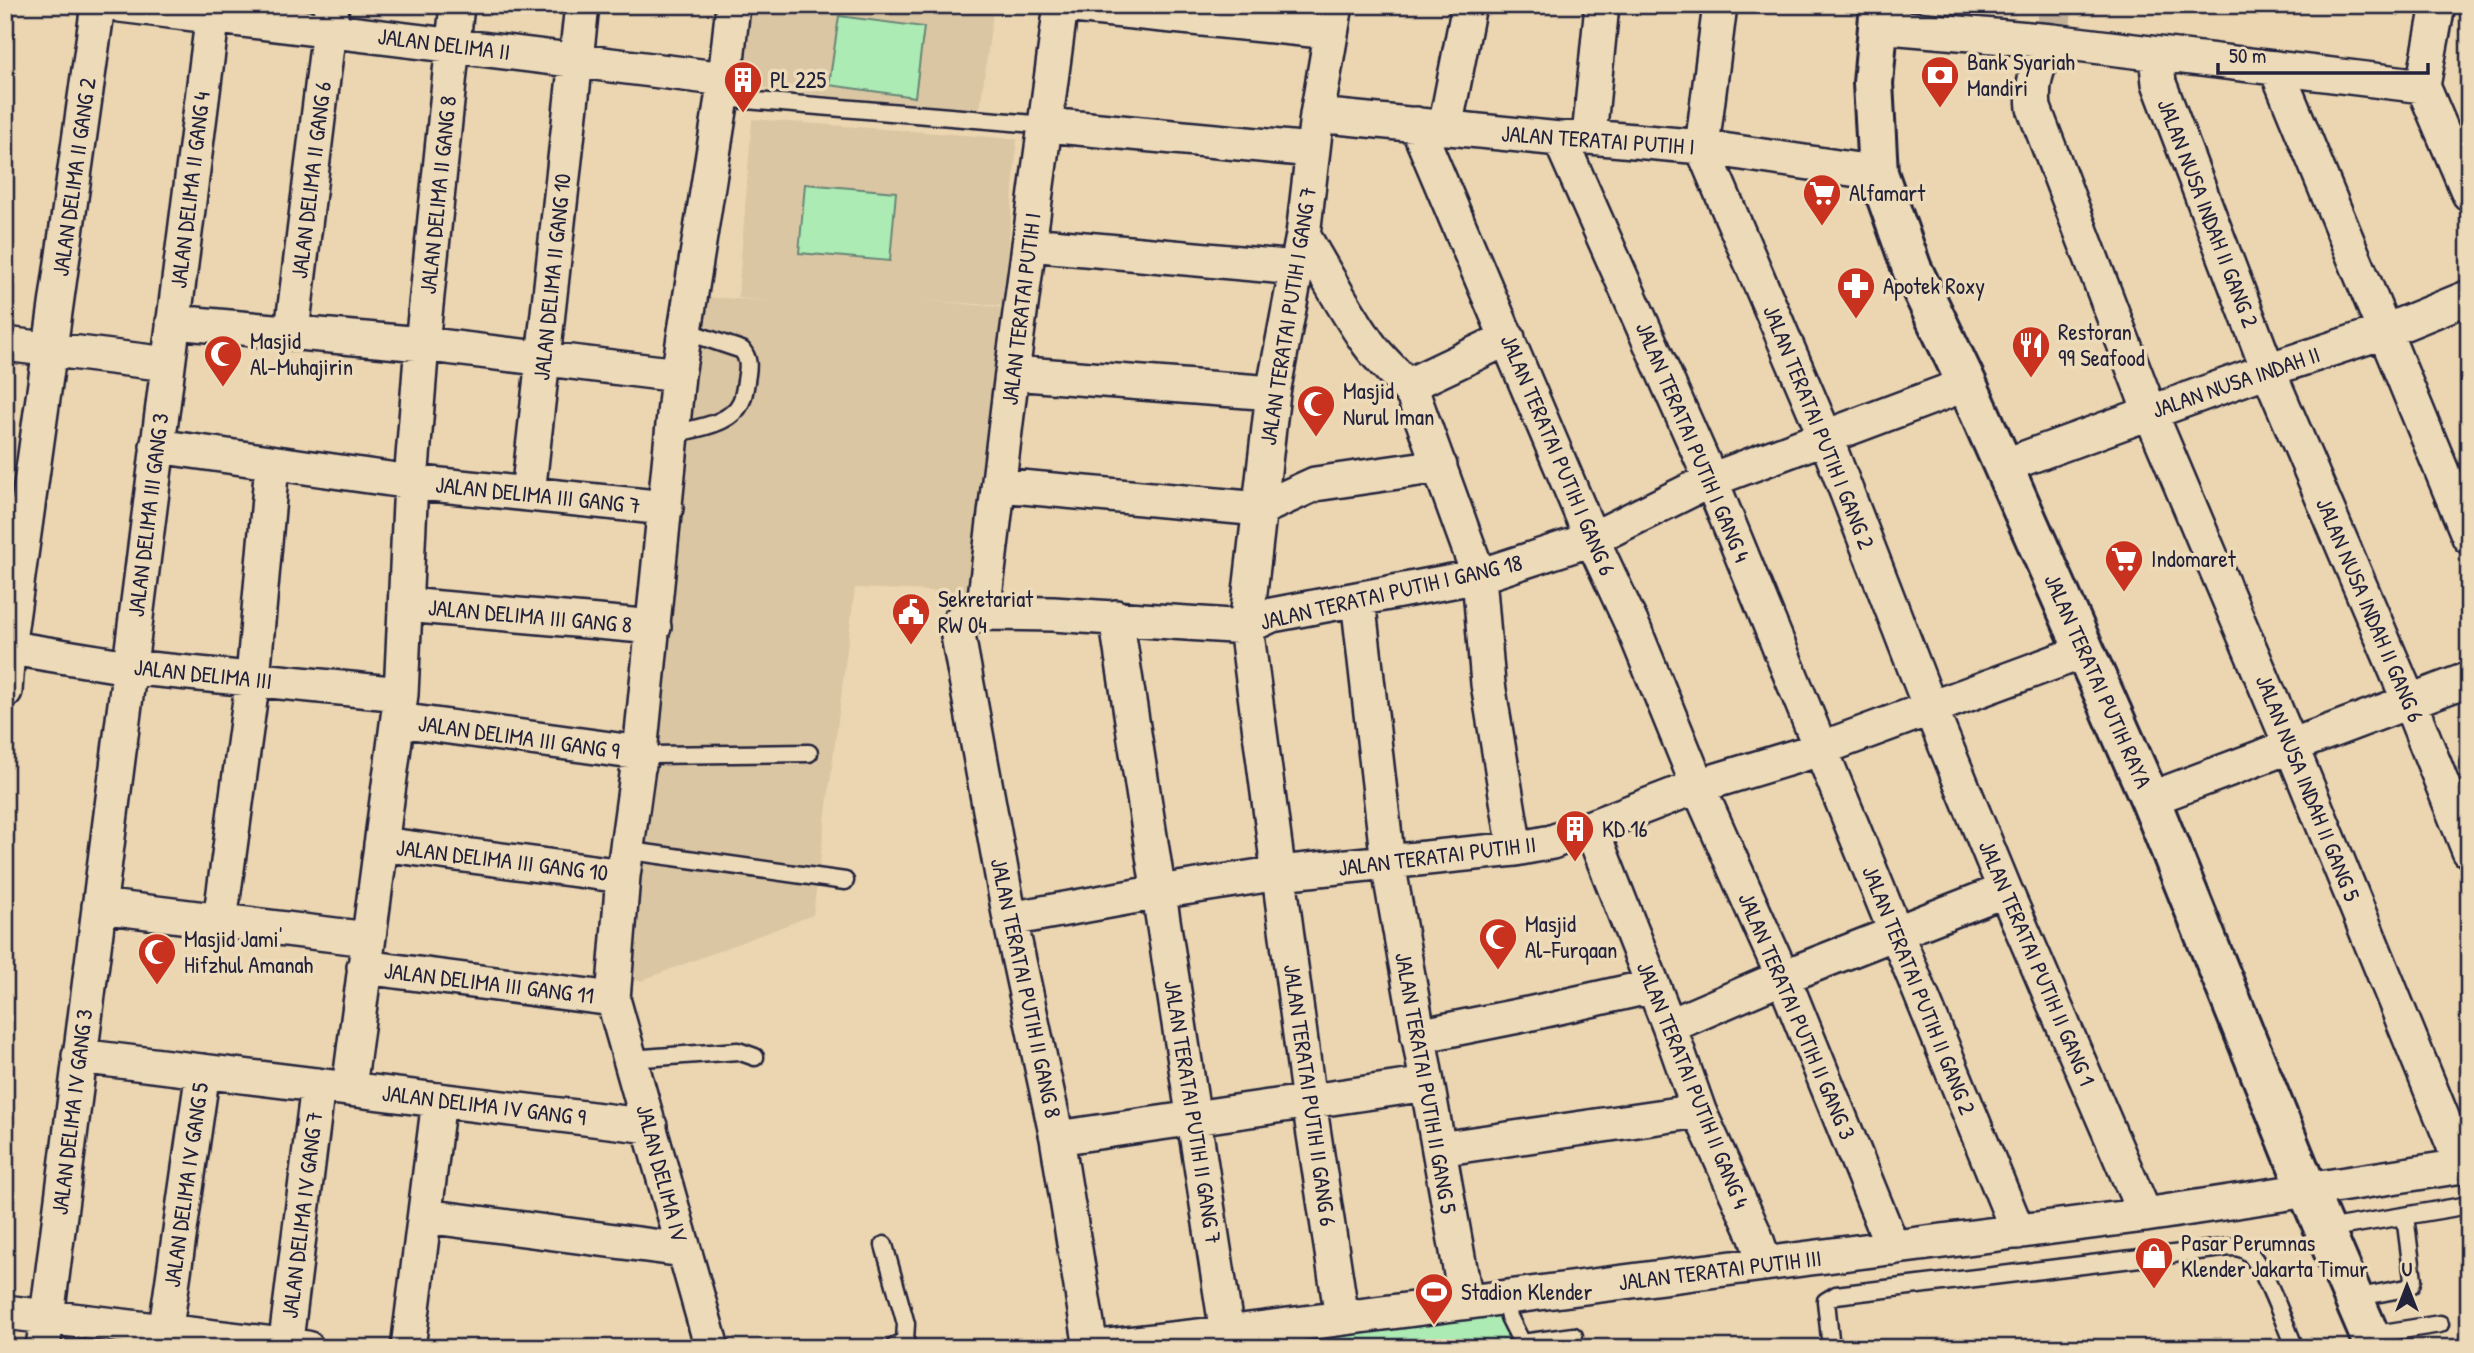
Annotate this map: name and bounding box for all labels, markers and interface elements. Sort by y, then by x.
street label: JALAN DELIMA II [376,20,512,67]
scale bar [2218,32,2428,76]
text: 50 m [2229,41,2266,70]
place label: Bank Syariah Mandiri [1967,46,2075,103]
bank icon: Bank Syariah Mandiri [1919,54,1961,109]
building icon: PL 225 [722,59,764,114]
place label: PL 225 [770,64,826,95]
street label: JALAN DELIMA II GANG 2 [44,76,103,278]
street label: JALAN DELIMA II GANG 6 [283,80,338,280]
street label: JALAN DELIMA II GANG 4 [162,90,217,290]
street label: JALAN DELIMA II GANG 8 [412,94,463,296]
street label: JALAN NUSA INDAH II GANG 2 [2151,94,2266,332]
street label: JALAN TERATAI PUTIH I [1500,117,1696,162]
street label: JALAN DELIMA II GANG 10 [525,172,578,382]
supermarket icon: Alfamart [1801,172,1843,227]
place label: Alfamart [1849,177,1926,208]
street label: JALAN TERATAI PUTIH I GANG 7 [1252,185,1323,447]
street label: JALAN TERATAI PUTIH I [993,211,1048,407]
pharmacy icon: Apotek Roxy [1835,265,1877,320]
place label: Apotek Roxy [1883,270,1985,301]
street label: JALAN TERATAI PUTIH I GANG 2 [1756,300,1883,554]
place label: Restoran 99 Seafood [2058,316,2145,373]
street label: JALAN TERATAI PUTIH I GANG 4 [1629,317,1758,567]
restaurant icon: Restoran 99 Seafood [2010,324,2052,379]
place label: Masjid Al-Muhajirin [250,325,353,382]
street label: JALAN TERATAI PUTIH I GANG 6 [1494,330,1623,580]
mosque icon: Masjid Al-Muhajirin [202,333,244,388]
street label: JALAN NUSA INDAH II [2148,338,2324,425]
place label: Masjid Nurul Iman [1343,375,1434,432]
mosque icon: Masjid Nurul Iman [1295,383,1337,438]
street label: JALAN DELIMA III GANG 3 [120,411,175,619]
street label: JALAN DELIMA III GANG 7 [434,468,642,521]
street label: JALAN NUSA INDAH II GANG 6 [2309,493,2432,727]
supermarket icon: Indomaret [2103,538,2145,593]
place label: Indomaret [2151,543,2237,574]
street label: JALAN TERATAI PUTIH I GANG 18 [1257,546,1525,637]
street label: JALAN TERATAI PUTIH RAYA [2037,569,2160,793]
place label: Sekretariat RW 04 [938,583,1034,640]
street label: JALAN DELIMA III GANG 8 [427,591,633,640]
public building icon: Sekretariat RW 04 [890,591,932,646]
street label: JALAN DELIMA III [133,651,274,696]
street label: JALAN NUSA INDAH II GANG 5 [2249,670,2368,906]
street label: JALAN DELIMA III GANG 9 [416,707,622,766]
building icon: KD 16 [1554,808,1596,863]
place label: KD 16 [1602,813,1648,844]
street label: JALAN TERATAI PUTIH II [1336,828,1538,883]
street label: JALAN DELIMA III GANG 10 [394,831,610,888]
street label: JALAN TERATAI PUTIH II GANG 1 [1972,835,2103,1090]
street label: JALAN TERATAI PUTIH II GANG 8 [984,855,1069,1121]
street label: JALAN TERATAI PUTIH II GANG 2 [1855,861,1984,1119]
street label: JALAN TERATAI PUTIH II GANG 3 [1731,888,1864,1144]
place label: Masjid Al-Furqaan [1525,908,1617,965]
mosque icon: Masjid Al-Furqaan [1477,916,1519,971]
place label: Masjid Jami' Hifzhul Amanah [184,923,314,980]
mosque icon: Masjid Jami' Hifzhul Amanah [136,931,178,986]
street label: JALAN TERATAI PUTIH II GANG 5 [1388,950,1465,1216]
street label: JALAN DELIMA III GANG 11 [382,954,596,1011]
street label: JALAN TERATAI PUTIH II GANG 4 [1630,957,1757,1213]
street label: JALAN TERATAI PUTIH II GANG 6 [1277,962,1344,1228]
street label: JALAN TERATAI PUTIH II GANG 7 [1157,978,1230,1246]
street label: JALAN DELIMA IV GANG 3 [44,1007,100,1217]
street label: JALAN DELIMA IV GANG 9 [380,1077,588,1132]
street label: JALAN DELIMA IV GANG 5 [156,1080,215,1289]
street label: JALAN DELIMA IV [629,1101,696,1245]
street label: JALAN DELIMA IV GANG 7 [273,1110,330,1320]
place label: Pasar Perumnas Klender Jakarta Timur [2181,1227,2368,1284]
shop icon: Pasar Perumnas Klender Jakarta Timur [2133,1235,2175,1290]
street label: JALAN TERATAI PUTIH III [1617,1242,1823,1297]
north arrow [2372,1252,2442,1322]
text: U [2402,1256,2413,1282]
sports icon: Stadion Klender [1413,1271,1455,1326]
place label: Stadion Klender [1461,1276,1592,1307]

